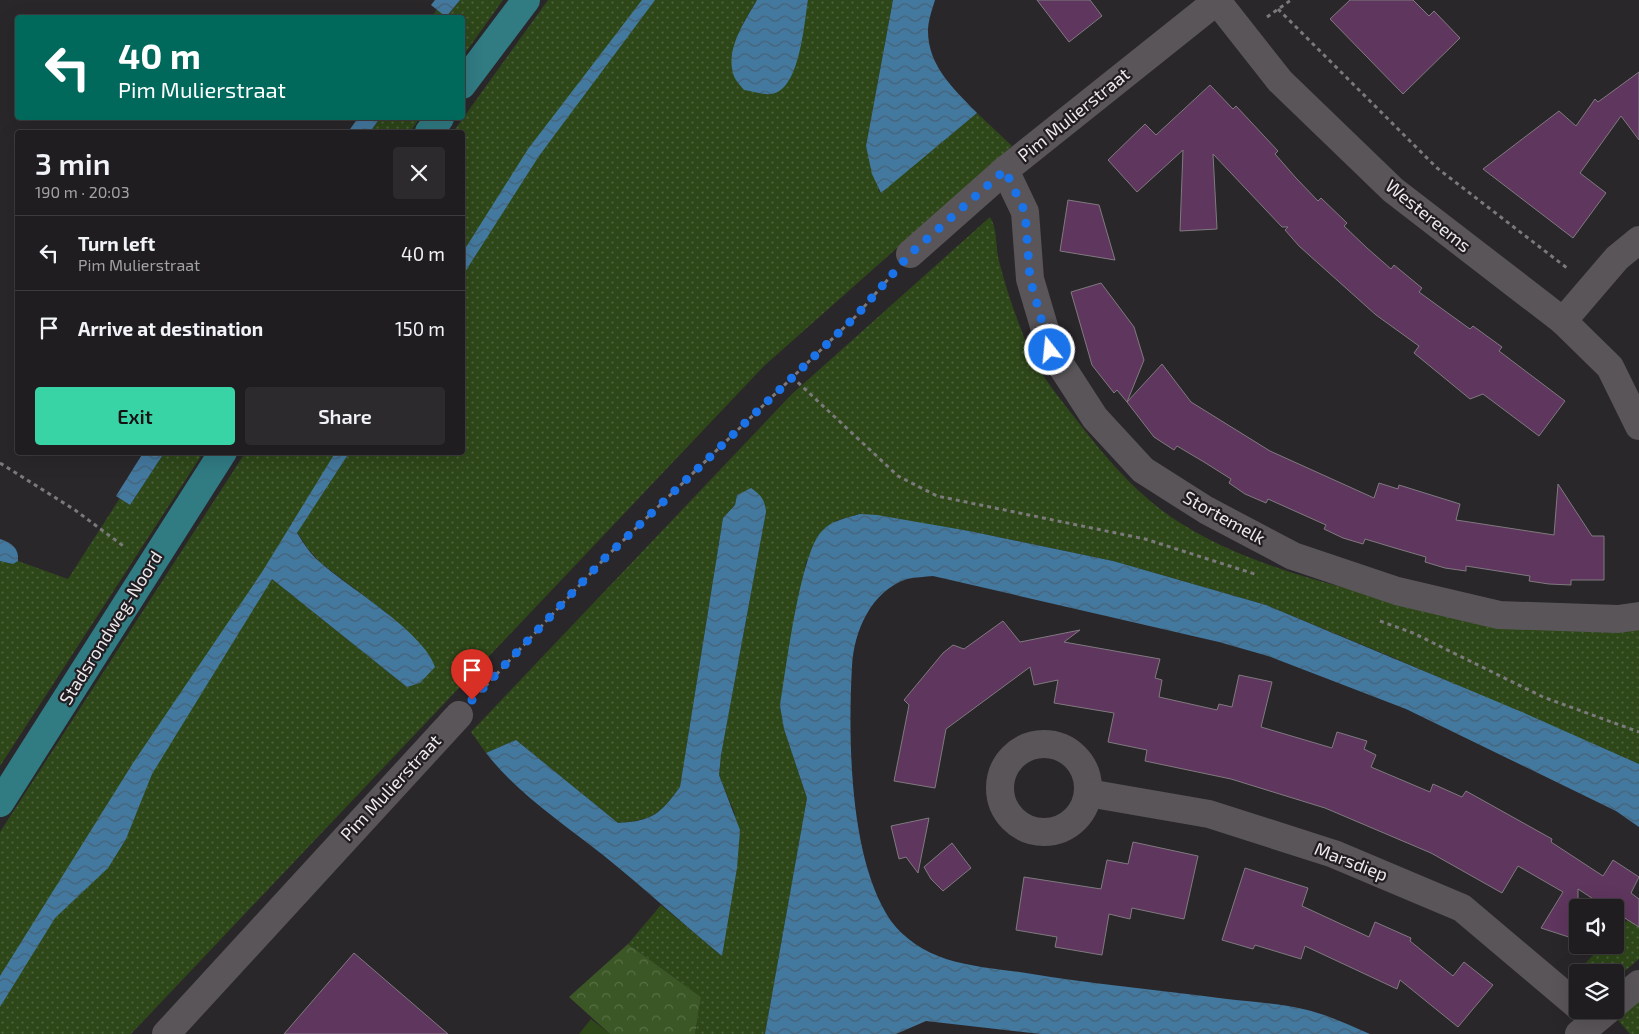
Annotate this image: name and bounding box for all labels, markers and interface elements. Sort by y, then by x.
text: 40 m [118,34,201,76]
icon: left [35,35,100,100]
street label: Pim Mulierstraat [1013,62,1134,166]
text: Pim Mulierstraat [118,76,286,102]
text: 3 min [35,145,111,181]
button: close [393,147,445,199]
street label: Westereems [1382,174,1476,256]
text: 190 m · 20:03 [35,182,130,201]
text: Turn left [78,232,155,255]
icon: left [35,239,63,267]
text: 40 m [401,242,445,265]
text: Pim Mulierstraat [78,255,200,274]
icon: arrive [35,314,63,342]
text: Arrive at destination [78,317,263,340]
text: 150 m [395,317,445,340]
position arrow [1023,323,1075,375]
button: Exit [35,387,235,445]
button: Share [245,387,445,445]
street label: Stortemelk [1179,486,1270,549]
street label: Stadsrondweg-Noord [54,546,166,708]
pin [451,649,493,700]
icon: arrive [458,656,486,684]
street label: Pim Mulierstraat [335,729,445,845]
street label: Marsdiep [1312,837,1391,885]
map controls [1569,899,1624,1019]
button: sound [1569,899,1624,954]
button: layers [1569,964,1624,1019]

